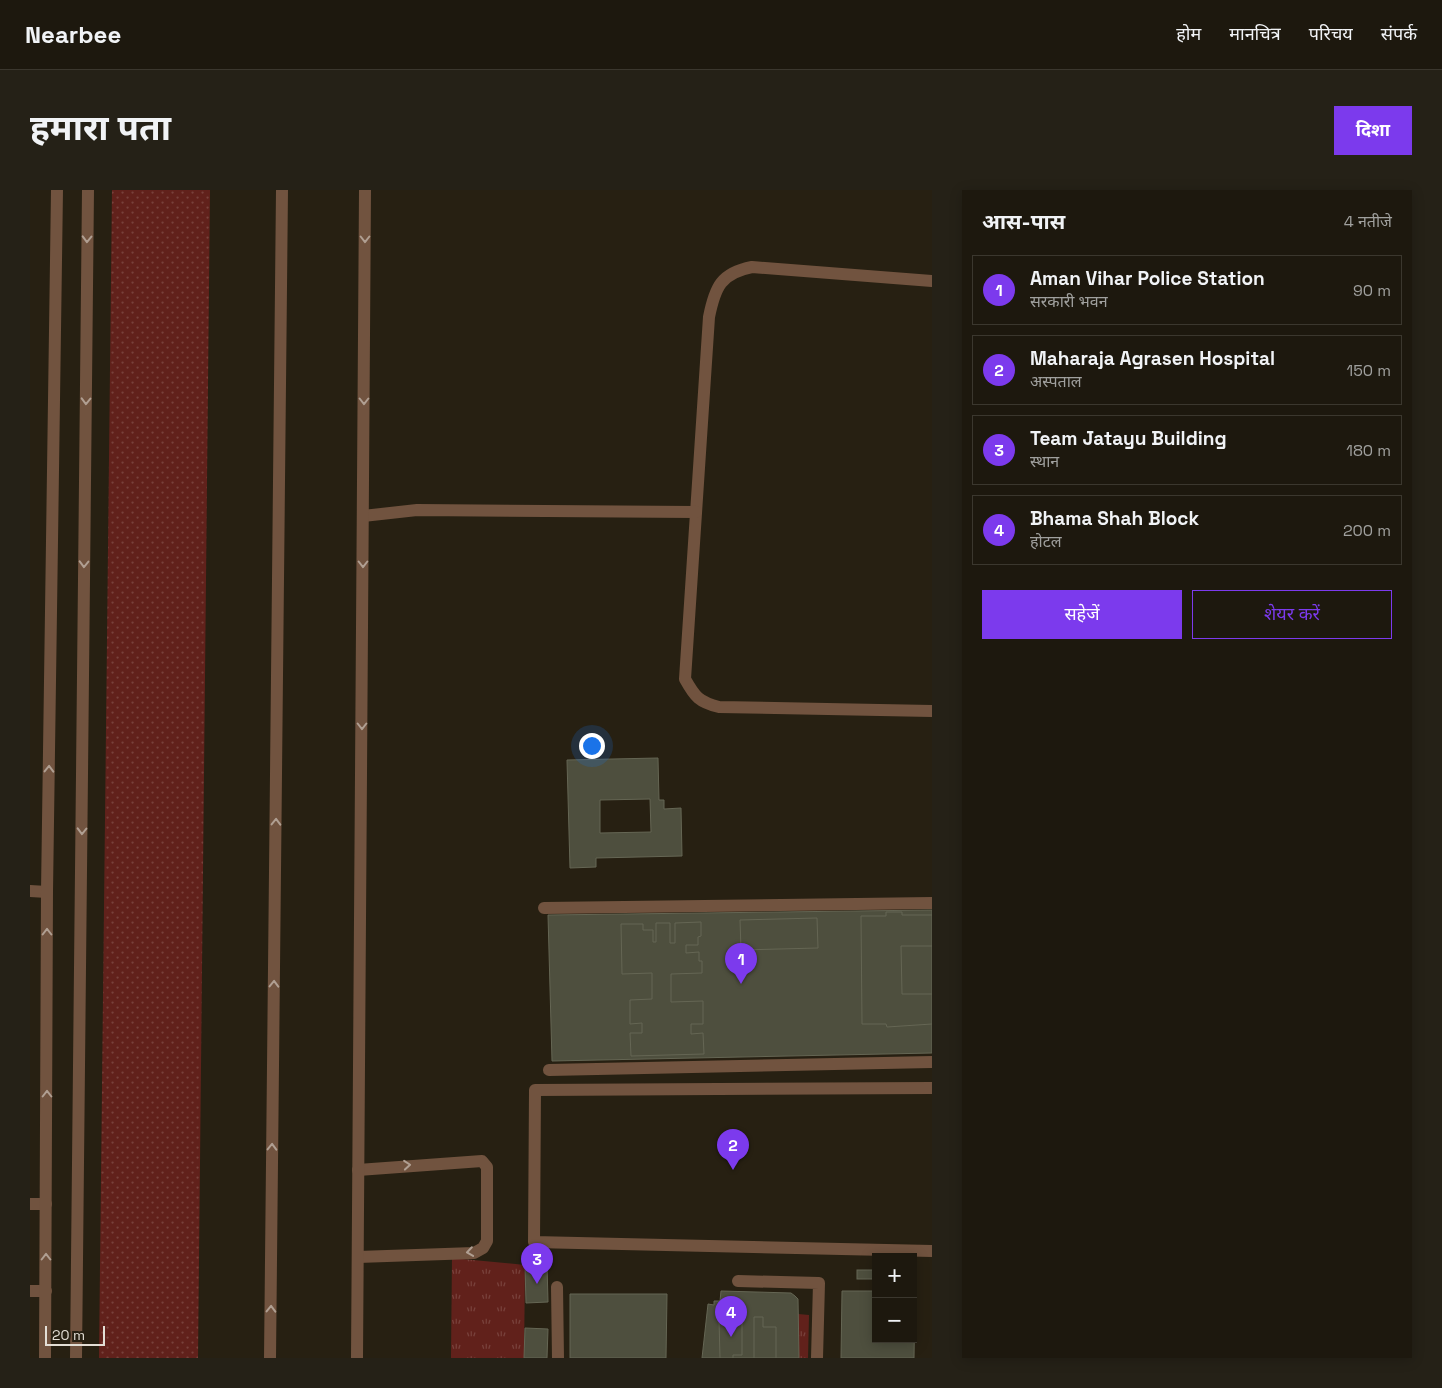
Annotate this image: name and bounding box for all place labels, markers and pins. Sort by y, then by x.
pin: 1 [725,943,757,984]
pin: 2 [717,1129,749,1170]
pin: 3 [521,1243,553,1284]
pin: 4 [715,1296,747,1337]

